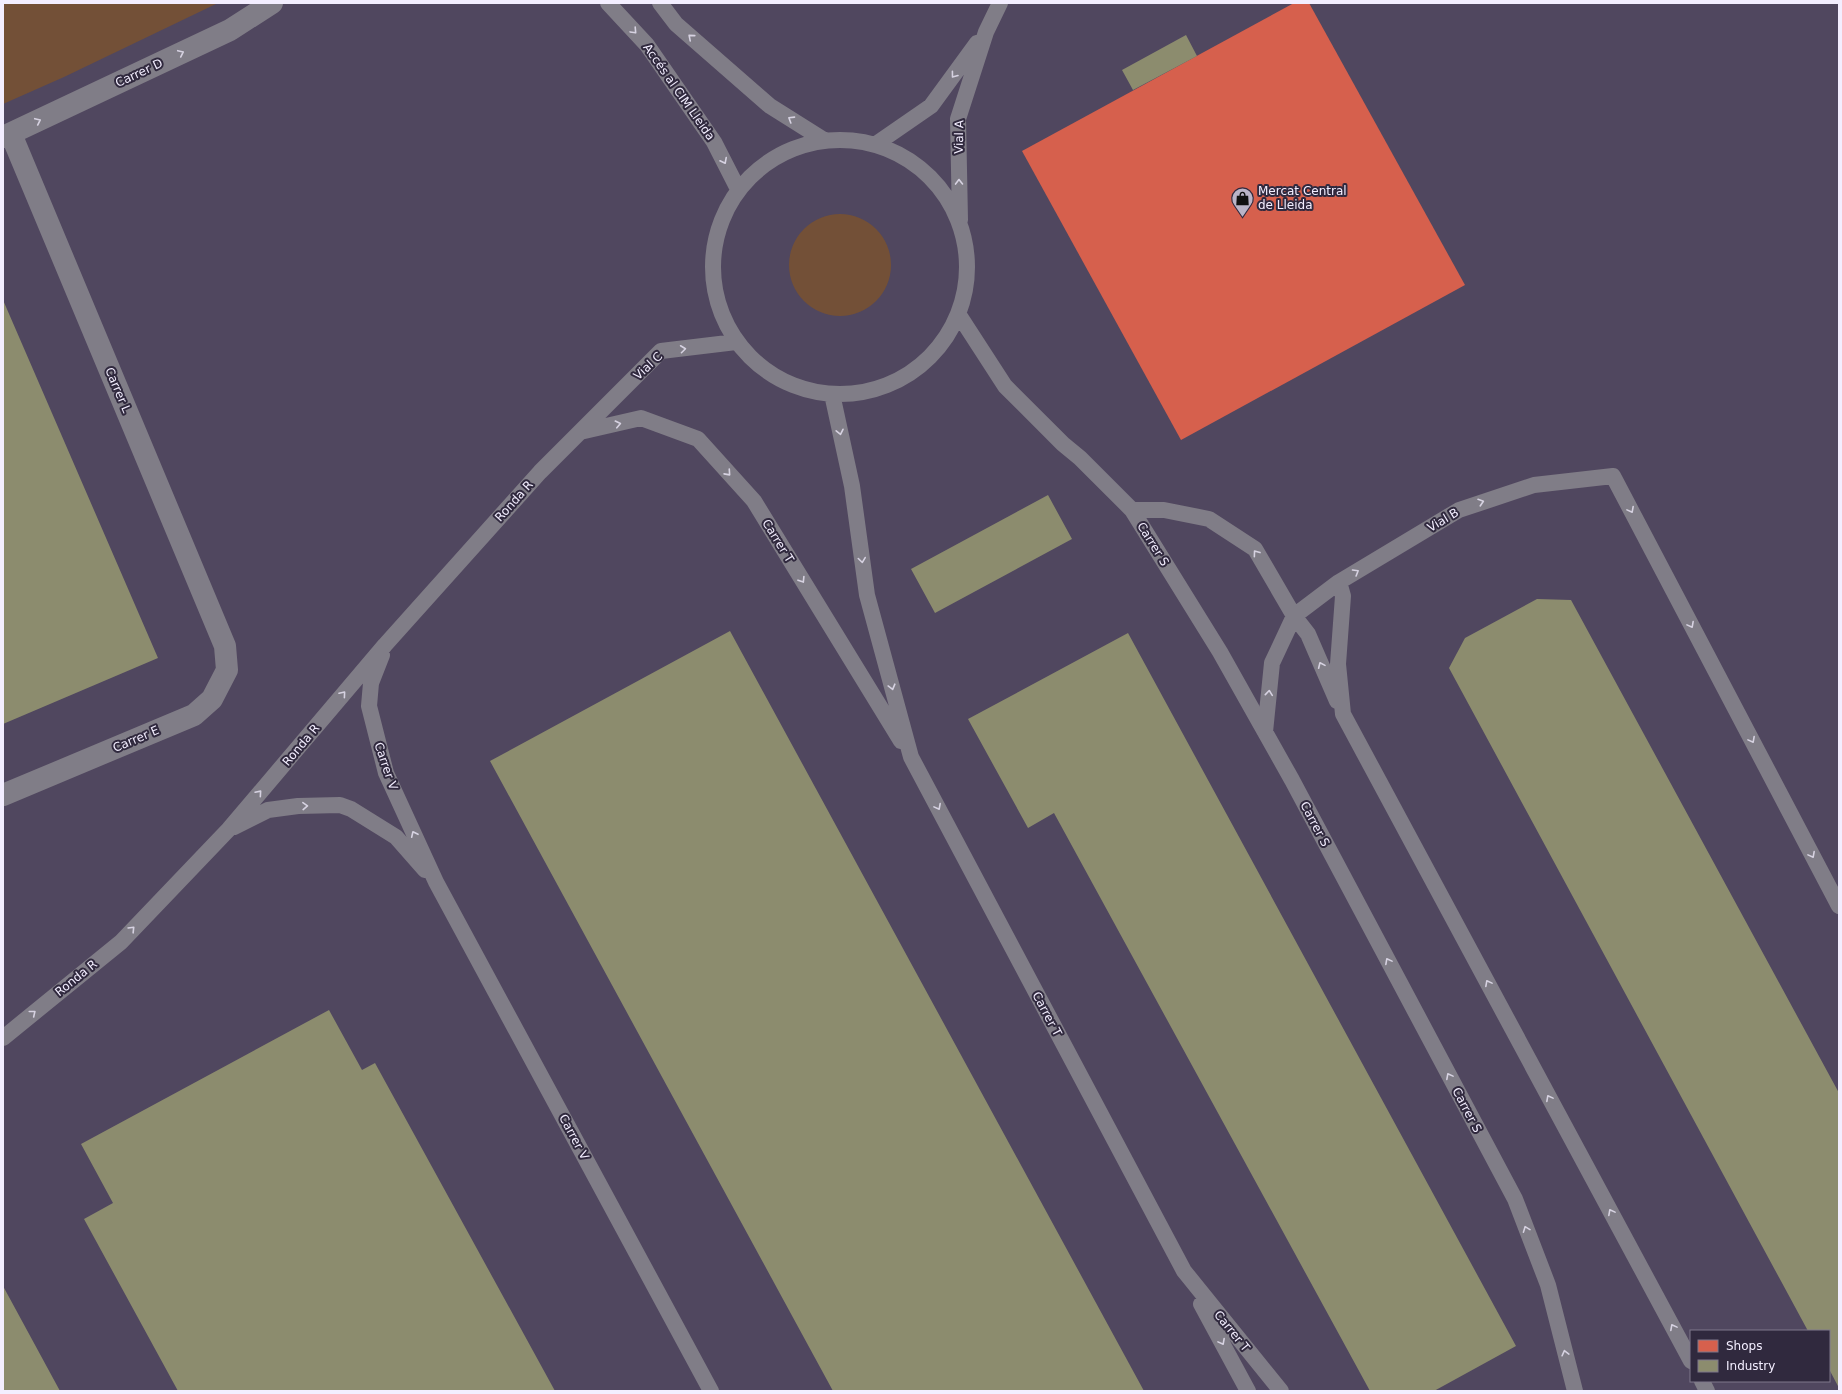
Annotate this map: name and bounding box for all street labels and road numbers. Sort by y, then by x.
street label: Accés al CIM Lleida [640,41,718,143]
street label: Carrer D [113,56,165,90]
street label: Vial A [952,119,966,154]
street label: Vial C [631,349,665,383]
street label: Carrer L [102,365,134,415]
street label: Ronda R [492,478,536,524]
street label: Vial B [1425,505,1461,535]
street label: Carrer T [759,517,797,566]
street label: Carrer S [1134,520,1172,568]
street label: Ronda R [280,721,322,769]
street label: Carrer E [111,723,161,755]
street label: Carrer V [371,740,401,792]
street label: Carrer S [1297,799,1333,849]
street label: Ronda R [52,957,100,999]
street label: Carrer T [1029,989,1065,1039]
street label: Carrer S [1449,1085,1485,1135]
street label: Carrer V [556,1112,592,1163]
street label: Carrer T [1211,1308,1253,1355]

